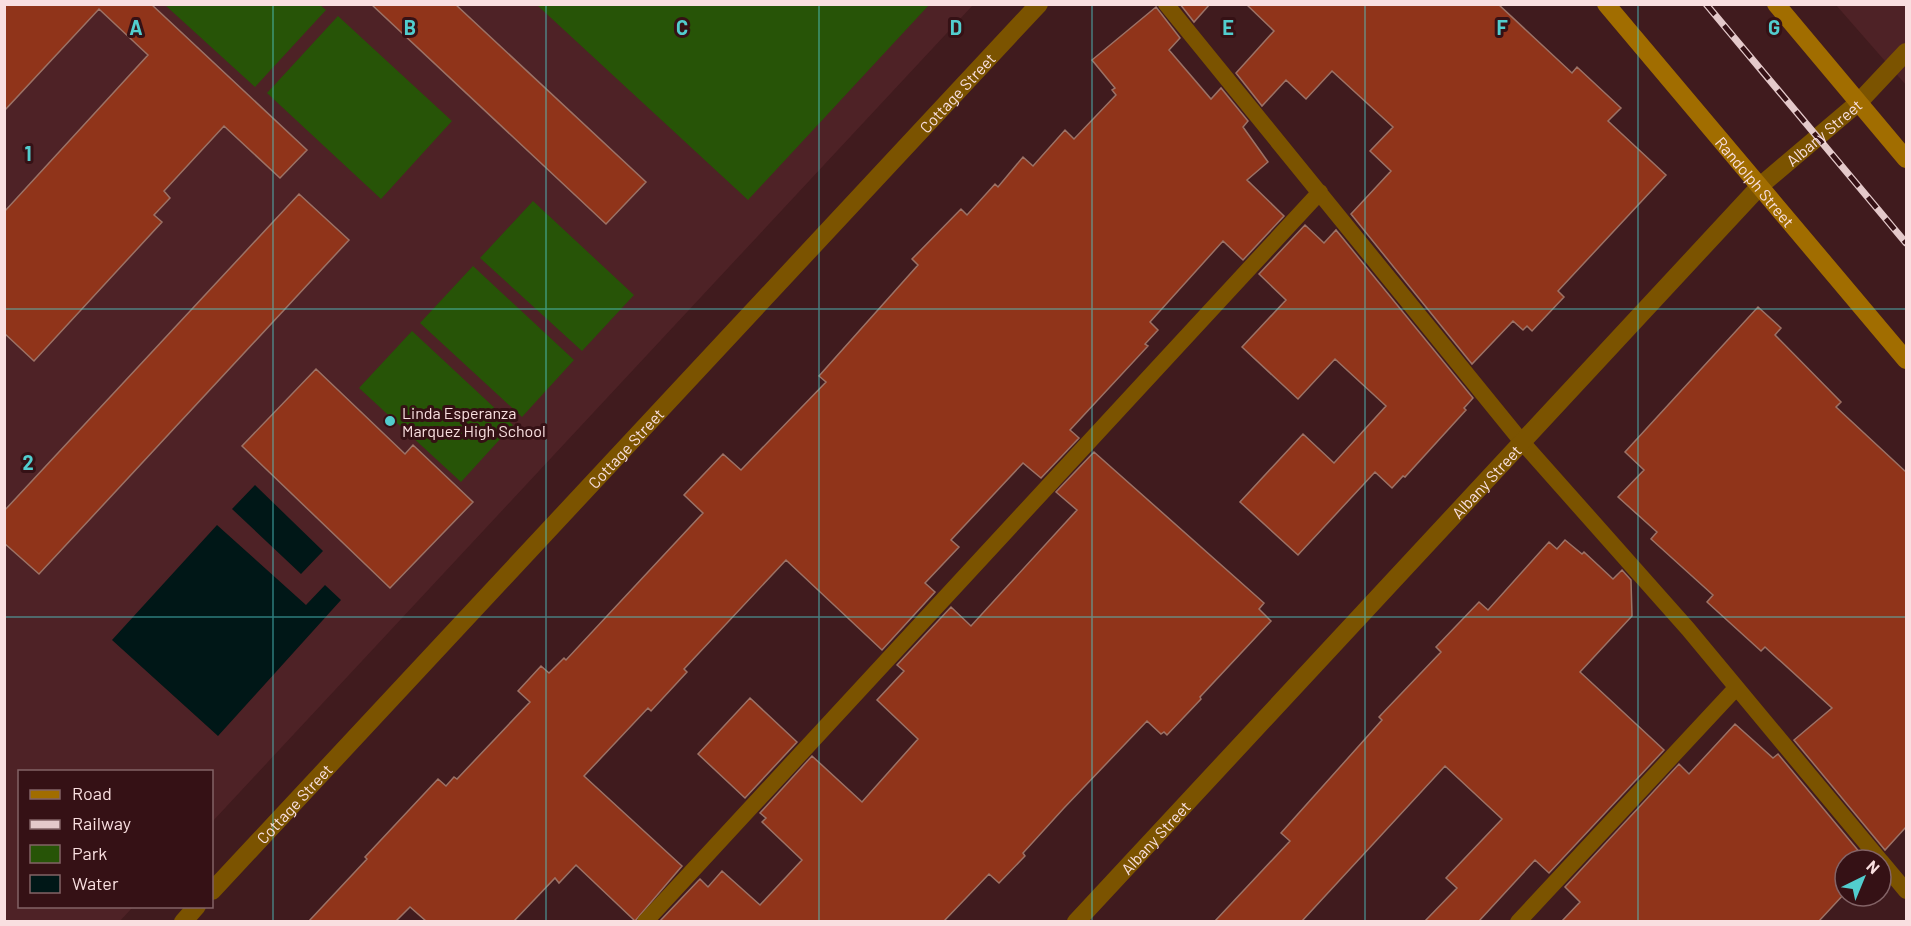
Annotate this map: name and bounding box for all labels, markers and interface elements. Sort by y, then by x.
text: A [129,15,143,39]
text: B [404,15,416,39]
text: C [676,15,688,39]
text: D [950,15,962,39]
text: E [1222,15,1234,39]
text: F [1496,15,1508,39]
text: G [1768,15,1780,39]
street label: Cottage Street [915,48,998,136]
street label: Albany Street [1782,95,1865,170]
street label: Randolph Street [1712,132,1799,230]
text: 1 [24,141,32,165]
place label: Linda Esperanza Marquez High School [402,403,546,440]
street label: Cottage Street [583,404,667,492]
marker: Linda Esperanza Marquez High School [383,414,397,428]
street label: Albany Street [1447,440,1524,522]
text: 2 [22,450,34,474]
street label: Cottage Street [252,759,336,847]
legend [18,770,213,908]
text: Road [72,782,112,804]
street label: Albany Street [1116,796,1194,878]
text: Railway [72,812,131,834]
text: Park [72,842,107,864]
north arrow [1833,848,1893,908]
text: N [1863,856,1884,877]
text: Water [72,872,119,894]

